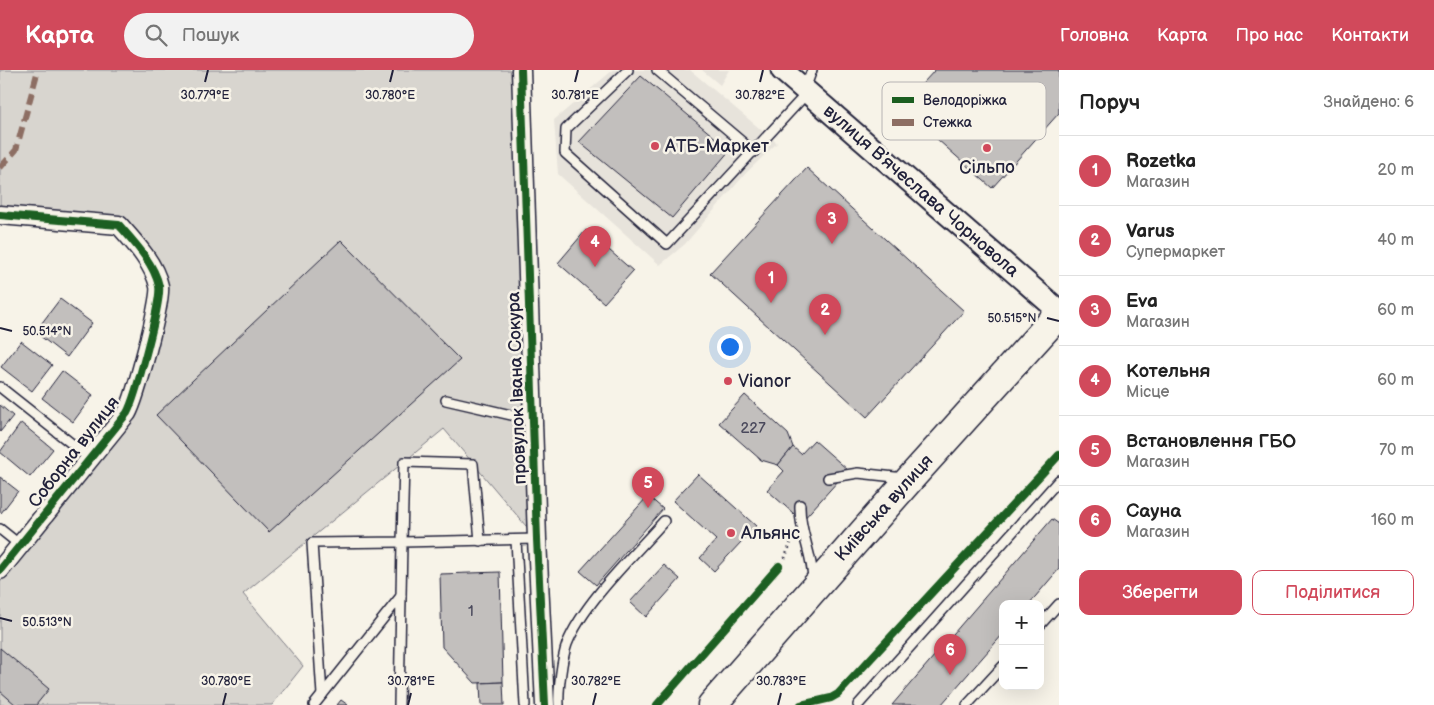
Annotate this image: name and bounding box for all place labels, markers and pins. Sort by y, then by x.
place label: АТБ-Маркет [664,136,770,157]
marker: АТБ-Маркет [649,140,661,152]
marker: Сільпо [981,142,993,154]
place label: Сільпо [959,157,1015,178]
pin: 3 [816,203,848,244]
pin: 4 [579,226,611,267]
pin: 1 [755,262,787,303]
pin: 2 [809,294,841,335]
place label: Vianor [738,371,791,392]
marker: Vianor [722,375,734,387]
pin: 5 [632,467,664,508]
place label: Альянс [740,523,800,544]
marker: Альянс [725,527,737,539]
pin: 6 [934,634,966,675]

